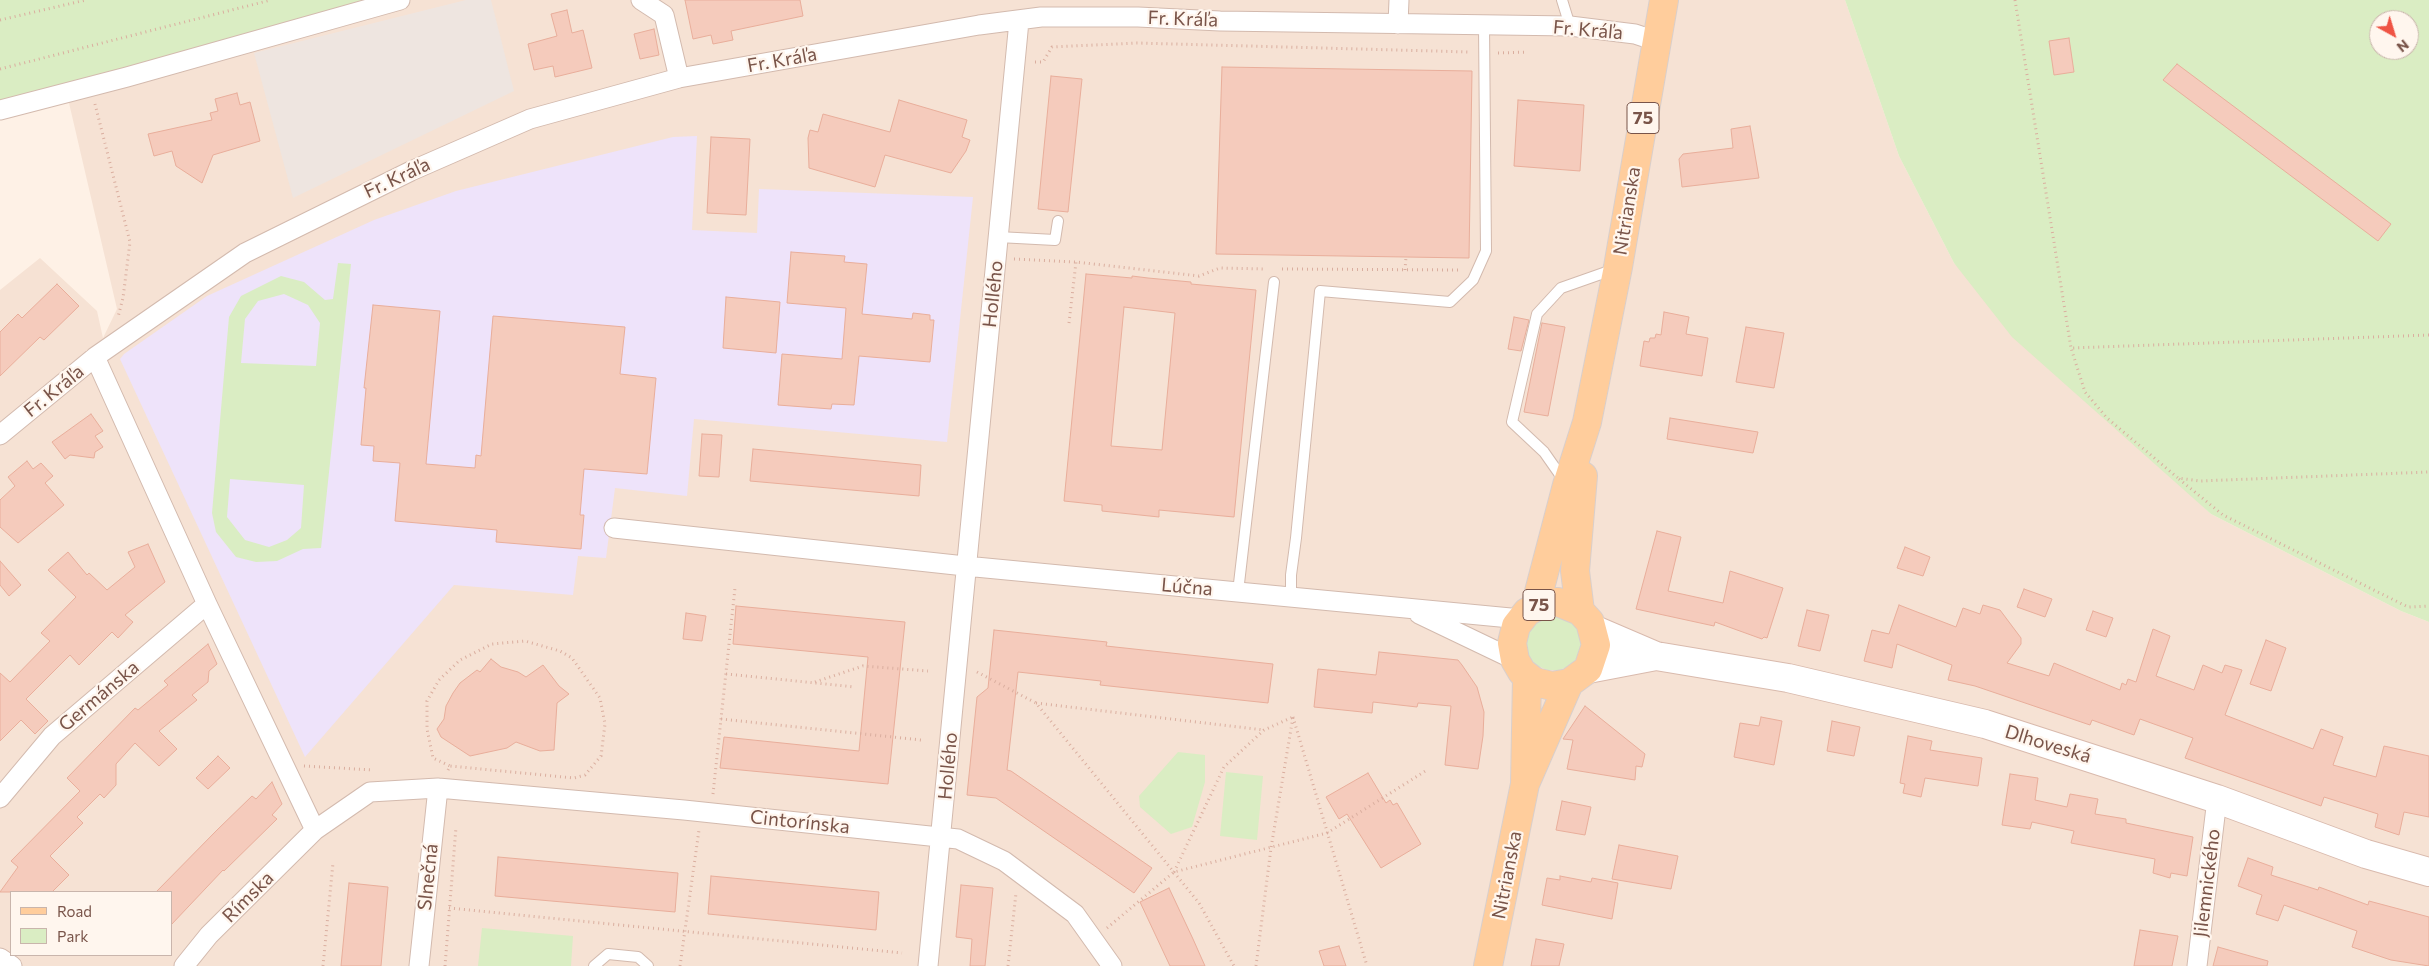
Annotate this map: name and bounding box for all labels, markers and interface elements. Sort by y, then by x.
street label: Fr. Kráľa [1147,6,1219,32]
north arrow [2369,10,2419,60]
street label: Fr. Kráľa [1552,16,1624,44]
text: N [2394,36,2413,56]
street label: Fr. Kráľa [745,43,819,77]
road number: 75 [1627,102,1659,134]
street label: Fr. Kráľa [360,153,434,203]
street label: Nitrianska [1609,165,1645,257]
street label: Hollého [978,259,1008,329]
street label: Fr. Kráľa [19,360,89,422]
street label: Lúčna [1160,573,1214,601]
road number: 75 [1523,590,1555,620]
street label: Germánska [54,656,144,736]
street label: Dlhoveská [2002,720,2094,768]
street label: Hollého [934,731,962,801]
street label: Cintorínska [749,805,851,839]
street label: Jilemnického [2189,827,2225,939]
street label: Nitrianska [1487,829,1527,921]
street label: Slnečná [413,842,443,912]
street label: Rímska [218,867,278,927]
legend [10,891,172,956]
text: Road [57,902,92,920]
text: Park [57,927,88,945]

